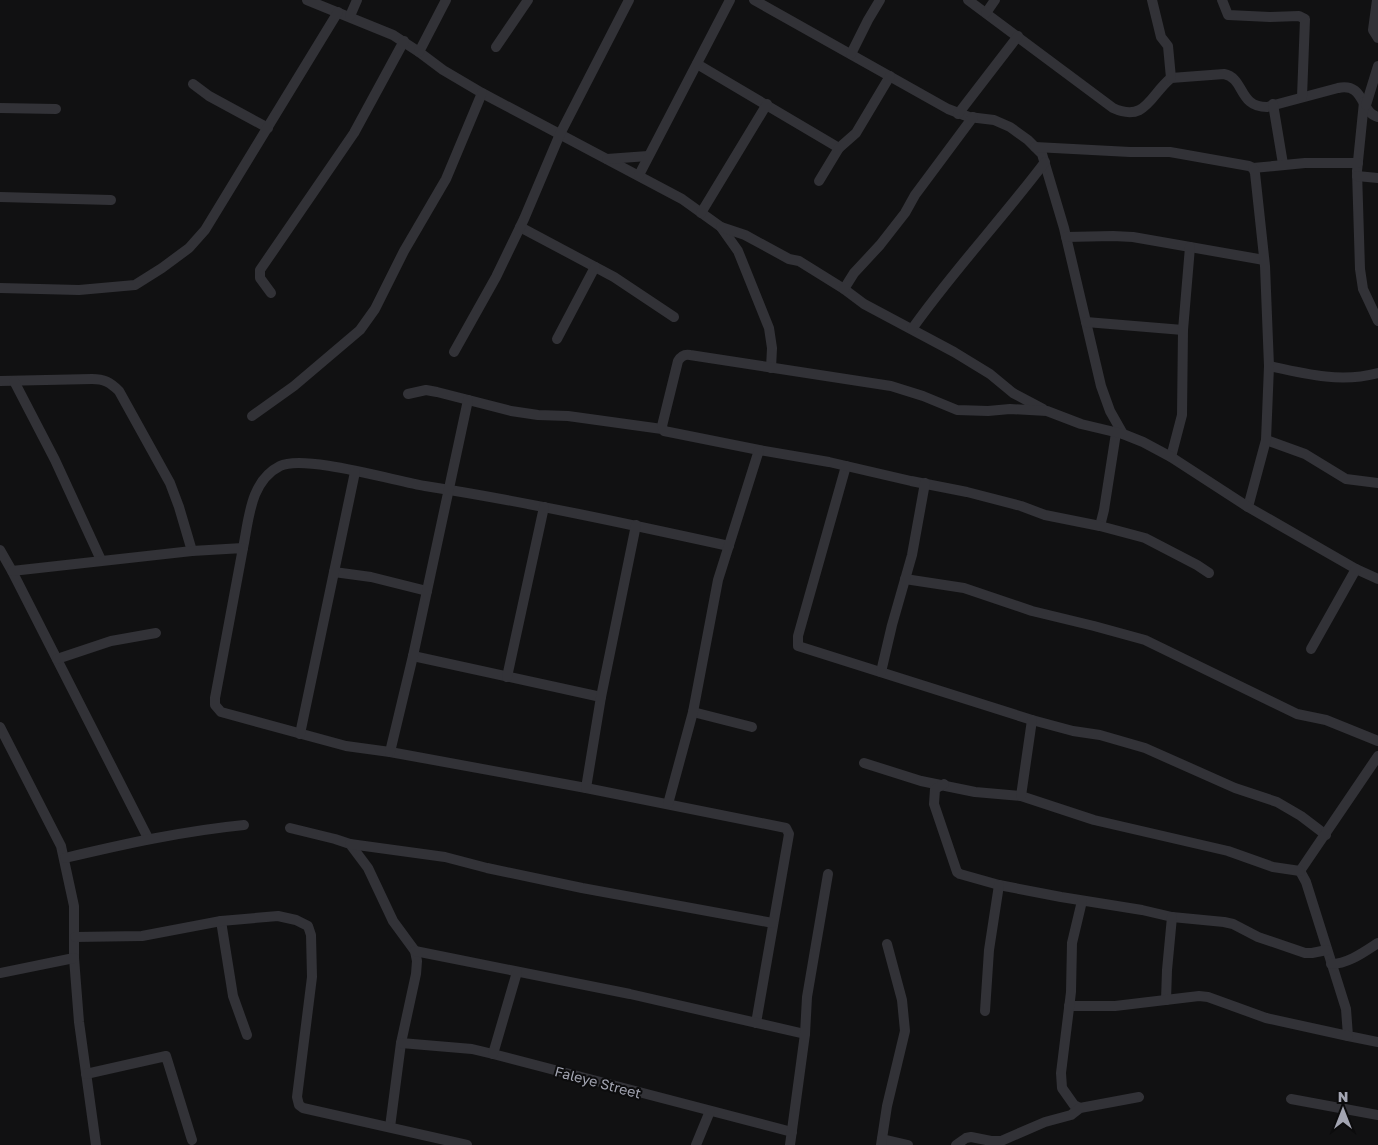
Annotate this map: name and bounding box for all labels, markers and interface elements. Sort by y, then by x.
street label: Faleye Street [553,1062,643,1102]
north arrow [1318,1085,1368,1135]
text: N [1338,1088,1348,1105]

